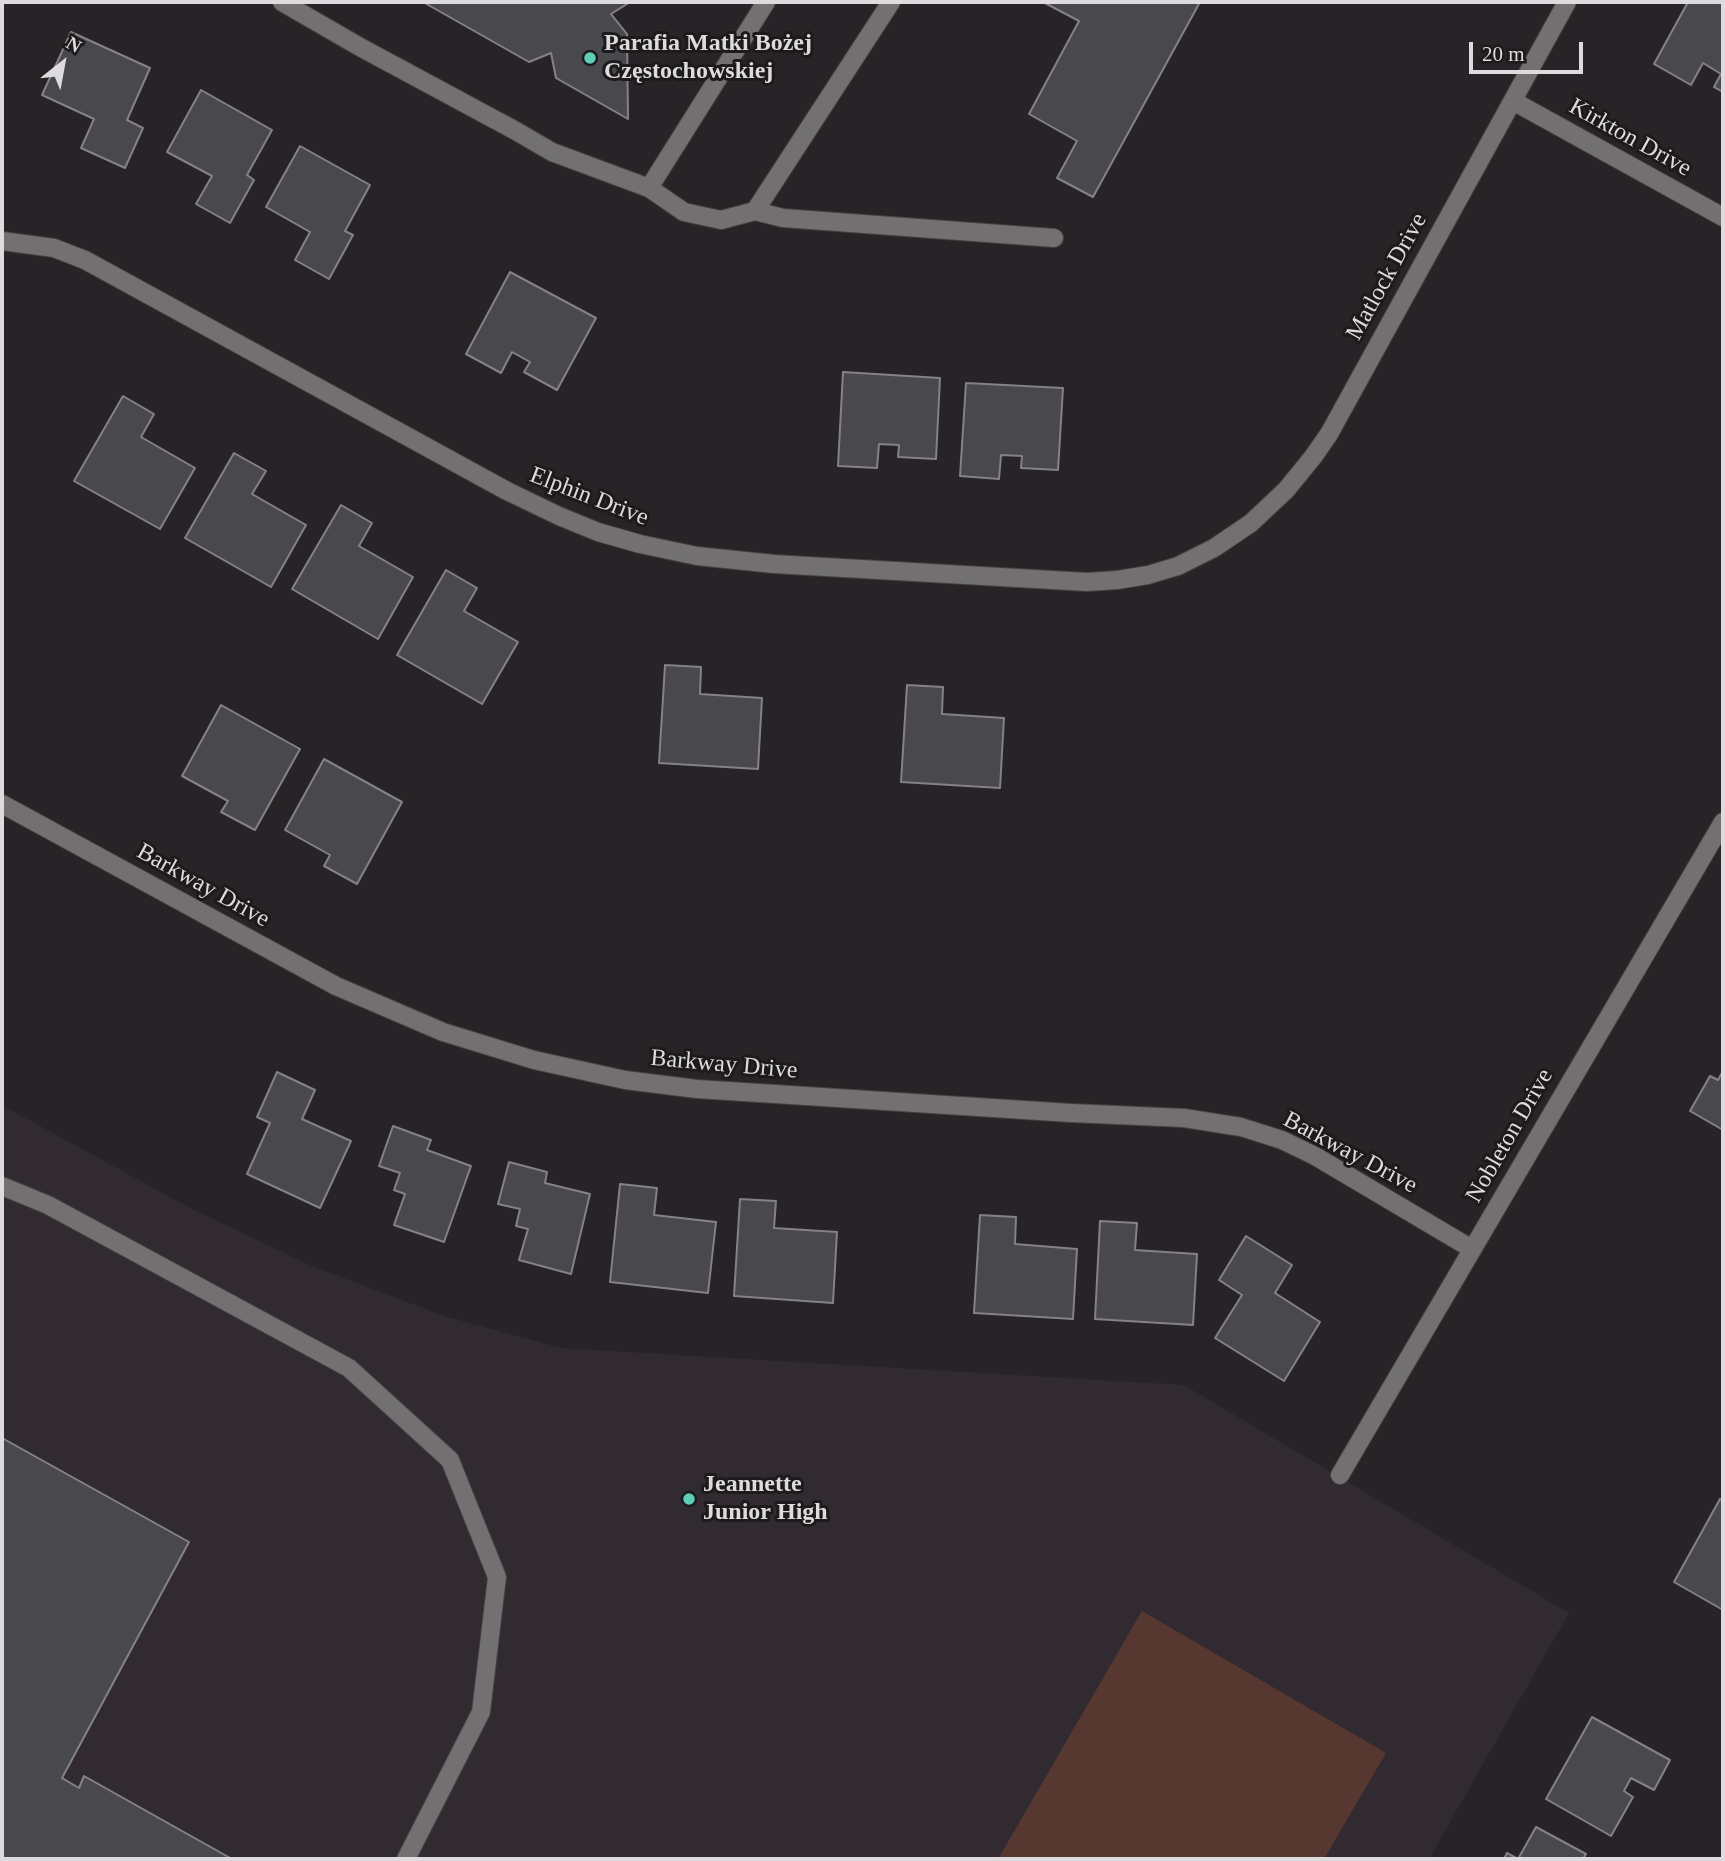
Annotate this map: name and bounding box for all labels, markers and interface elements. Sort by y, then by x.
north arrow [28,28,98,98]
scale bar [1473,28,1587,72]
place label: Parafia Matki Bożej Częstochowskiej [604,30,812,86]
text: N [63,32,85,57]
text: 20 m [1482,42,1525,66]
marker: Parafia Matki Bożej Częstochowskiej [582,50,598,66]
street label: Kirkton Drive [1564,93,1696,183]
street label: Matlock Drive [1340,209,1434,345]
street label: Elphin Drive [526,461,652,533]
street label: Barkway Drive [132,838,274,934]
street label: Barkway Drive [649,1044,799,1086]
street label: Nobleton Drive [1460,1064,1560,1208]
street label: Barkway Drive [1278,1106,1422,1200]
place label: Jeannette Junior High [703,1471,828,1527]
marker: Jeannette Junior High [681,1491,697,1507]

